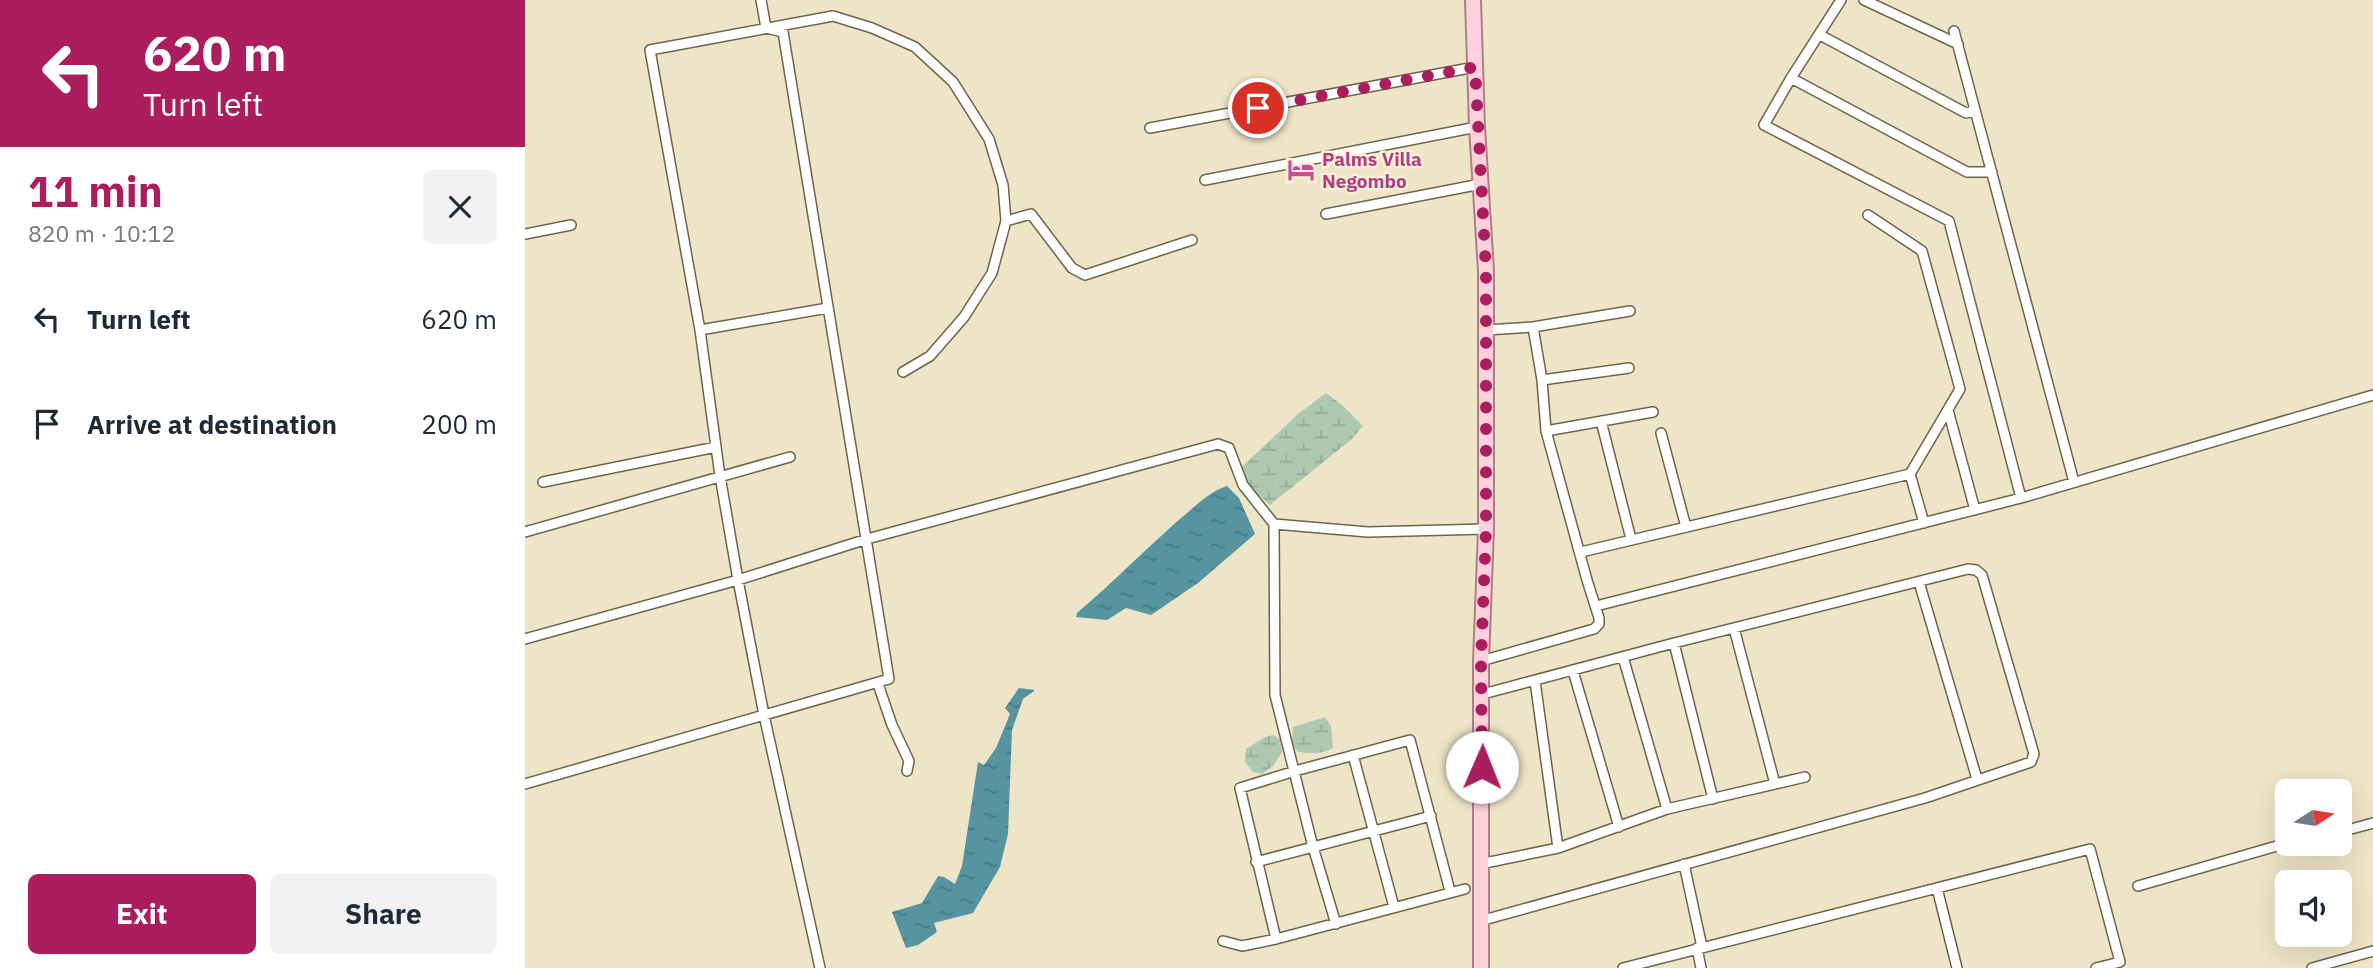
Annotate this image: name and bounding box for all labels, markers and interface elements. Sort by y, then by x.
text: 620 m [143,21,287,84]
icon: left [28,28,119,119]
pin [1228,78,1288,138]
text: Turn left [143,83,263,125]
icon: arrive [1239,89,1277,127]
place label: Palms Villa Negombo [1322,147,1422,193]
hotel icon: Palms Villa Negombo [1286,155,1316,185]
text: 11 min [28,164,163,219]
button: close [423,170,497,244]
text: 820 m · 10:12 [28,218,175,248]
icon: left [28,300,66,338]
text: Turn left [87,302,190,336]
text: 620 m [421,302,497,336]
icon: arrive [28,405,66,443]
text: Arrive at destination [87,407,337,441]
text: 200 m [421,407,497,441]
position arrow [1445,730,1519,804]
north arrow [2275,779,2352,856]
map controls [2275,779,2352,947]
button: sound [2275,870,2352,947]
button: Exit [28,874,256,954]
button: Share [270,874,497,954]

